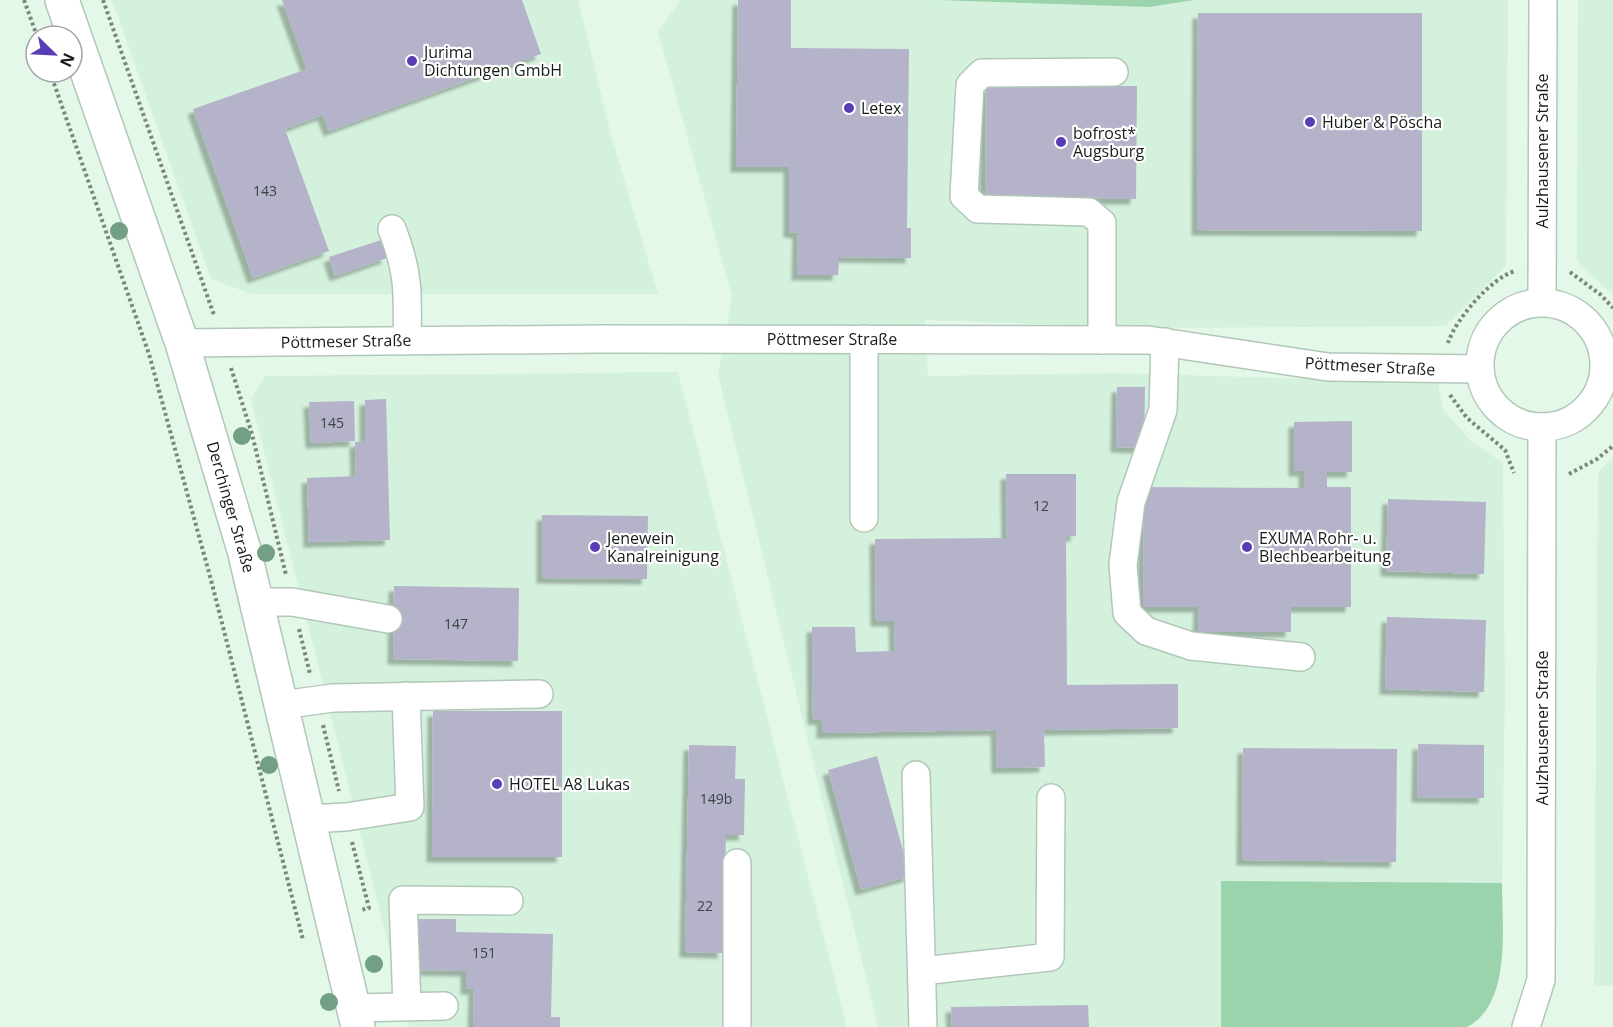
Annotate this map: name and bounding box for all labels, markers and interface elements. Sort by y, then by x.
north arrow [24,24,84,84]
place label: Jurima Dichtungen GmbH [422,41,562,81]
text: N [55,50,80,71]
marker: Jurima Dichtungen GmbH [405,54,419,68]
street label: Aulzhausener Straße [1531,74,1553,228]
place label: Letex [861,97,902,119]
marker: Letex [842,101,856,115]
place label: Huber & Pöscha [1322,111,1442,133]
marker: Huber & Pöscha [1303,115,1317,129]
place label: bofrost* Augsburg [1073,122,1144,162]
marker: bofrost* Augsburg [1054,135,1068,149]
house number: 143 [253,181,277,200]
street label: Pöttmeser Straße [767,328,897,350]
street label: Pöttmeser Straße [281,329,412,353]
street label: Pöttmeser Straße [1304,352,1436,380]
house number: 145 [320,413,344,432]
street label: Derchinger Straße [202,439,260,575]
house number: 12 [1033,496,1049,515]
place label: Jenewein Kanalreinigung [605,527,719,567]
place label: EXUMA Rohr- u. Blechbearbeitung [1259,527,1391,567]
marker: Jenewein Kanalreinigung [588,540,602,554]
marker: EXUMA Rohr- u. Blechbearbeitung [1240,540,1254,554]
house number: 147 [444,614,468,633]
street label: Aulzhausener Straße [1531,651,1553,805]
place label: HOTEL A8 Lukas [509,773,630,795]
marker: HOTEL A8 Lukas [490,777,504,791]
house number: 149b [700,789,732,808]
house number: 22 [697,896,713,915]
house number: 151 [472,943,496,962]

